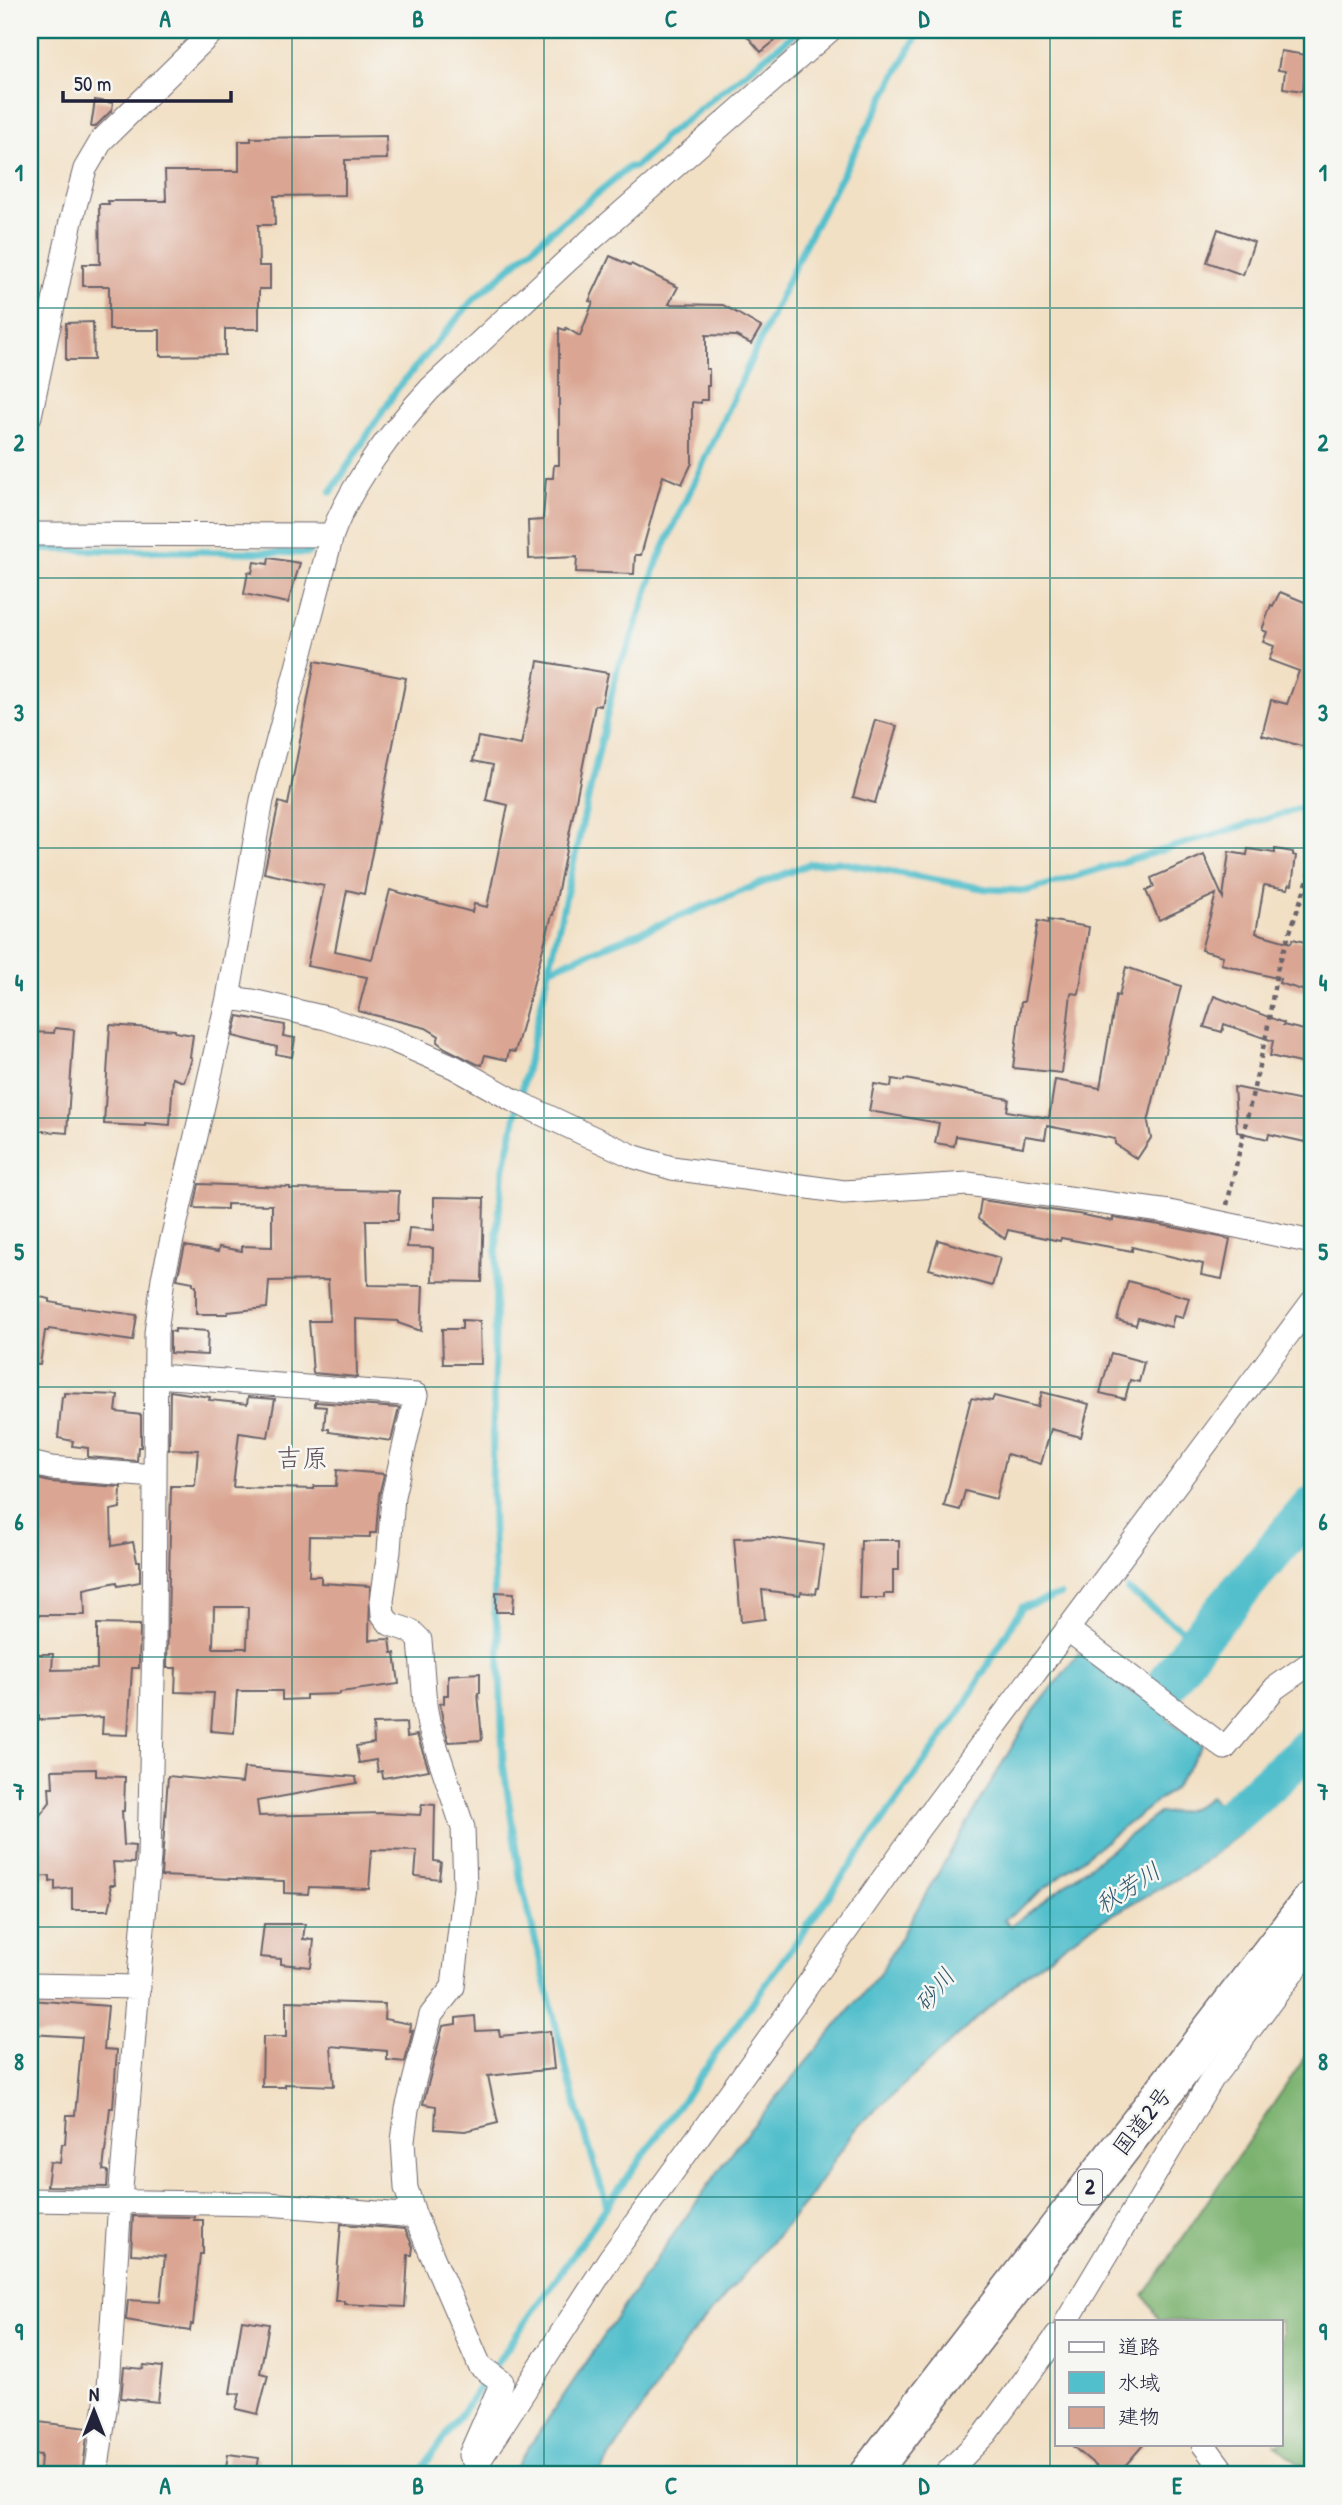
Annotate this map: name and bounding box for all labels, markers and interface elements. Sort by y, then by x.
text: A [159,3,171,34]
text: B [412,3,424,34]
text: C [665,3,677,34]
text: D [919,3,931,34]
text: E [1172,3,1183,34]
scale bar [63,60,231,104]
text: 50 m [74,69,111,98]
text: 1 [15,157,23,188]
text: 1 [1319,157,1327,188]
text: 2 [14,427,25,458]
text: 2 [1318,427,1329,458]
text: 3 [14,697,24,728]
text: 3 [1318,697,1328,728]
text: 4 [15,967,24,998]
text: 4 [1319,967,1328,998]
text: 5 [14,1236,24,1267]
text: 5 [1318,1236,1328,1267]
district label: 吉原 [276,1440,328,1475]
text: 6 [14,1506,24,1537]
text: 6 [1318,1506,1328,1537]
text: 7 [12,1776,25,1807]
text: 7 [1316,1776,1329,1807]
water label: 秋芳川 [1089,1854,1166,1920]
water label: 砂川 [907,1961,962,2018]
text: 8 [14,2046,24,2077]
text: 8 [1318,2046,1328,2077]
street label: 国道2号 [1105,2080,1178,2162]
road number: 2 [1078,2170,1102,2204]
text: 9 [15,2316,24,2347]
text: 9 [1319,2316,1328,2347]
legend [1055,2320,1282,2446]
text: 道路 [1118,2332,1160,2361]
text: 水域 [1118,2368,1160,2397]
north arrow [60,2376,130,2446]
text: N [89,2381,99,2407]
text: 建物 [1118,2402,1160,2431]
text: A [159,2470,171,2501]
text: B [412,2470,424,2501]
text: C [665,2470,677,2501]
text: D [919,2470,931,2501]
text: E [1172,2470,1183,2501]

